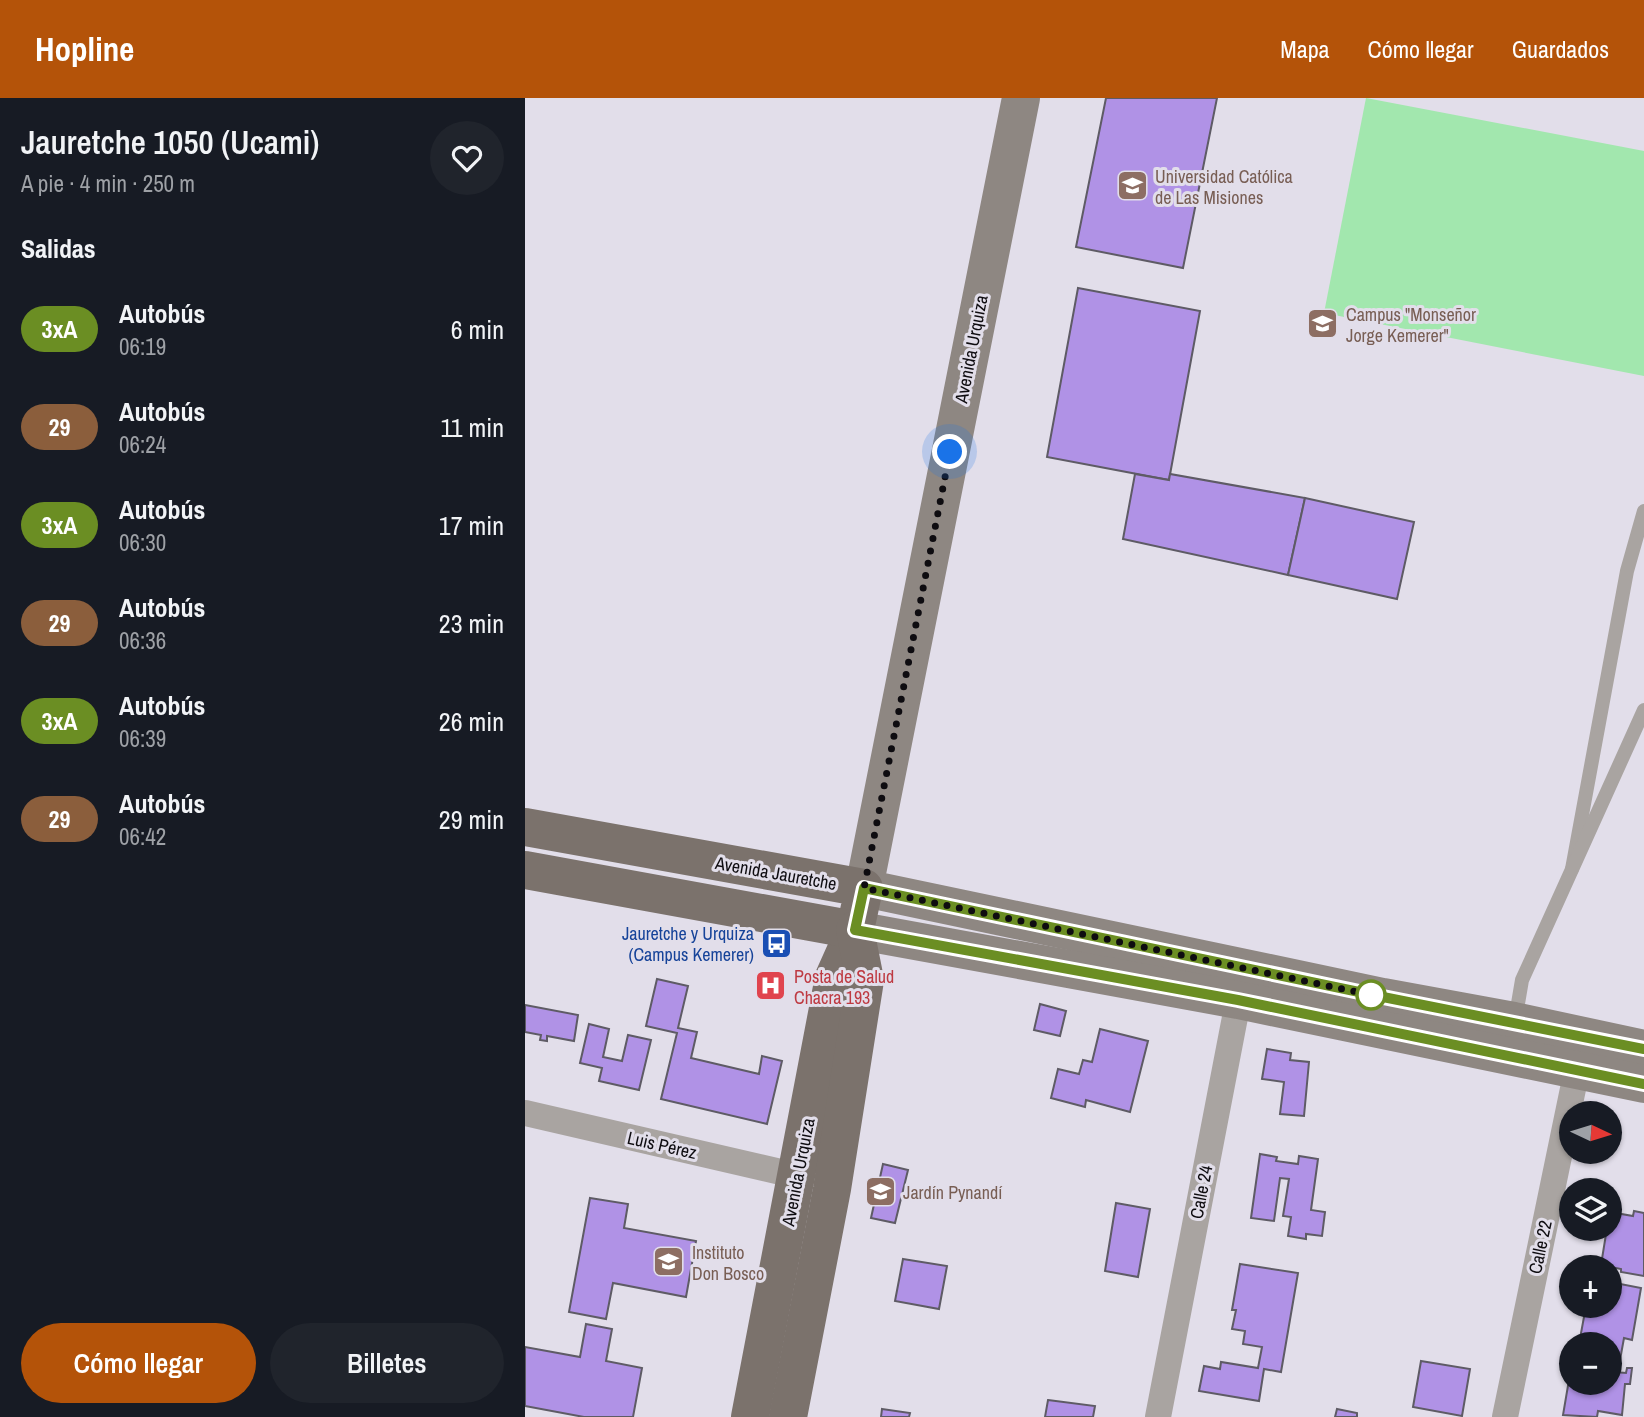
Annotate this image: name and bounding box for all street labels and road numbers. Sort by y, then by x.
street label: Avenida Urquiza [948,293,994,406]
street label: Avenida Jauretche [712,850,839,896]
street label: Avenida Urquiza [775,1116,821,1229]
street label: Luis Pérez [625,1125,699,1165]
street label: Calle 24 [1184,1163,1218,1221]
street label: Calle 22 [1522,1218,1558,1276]

